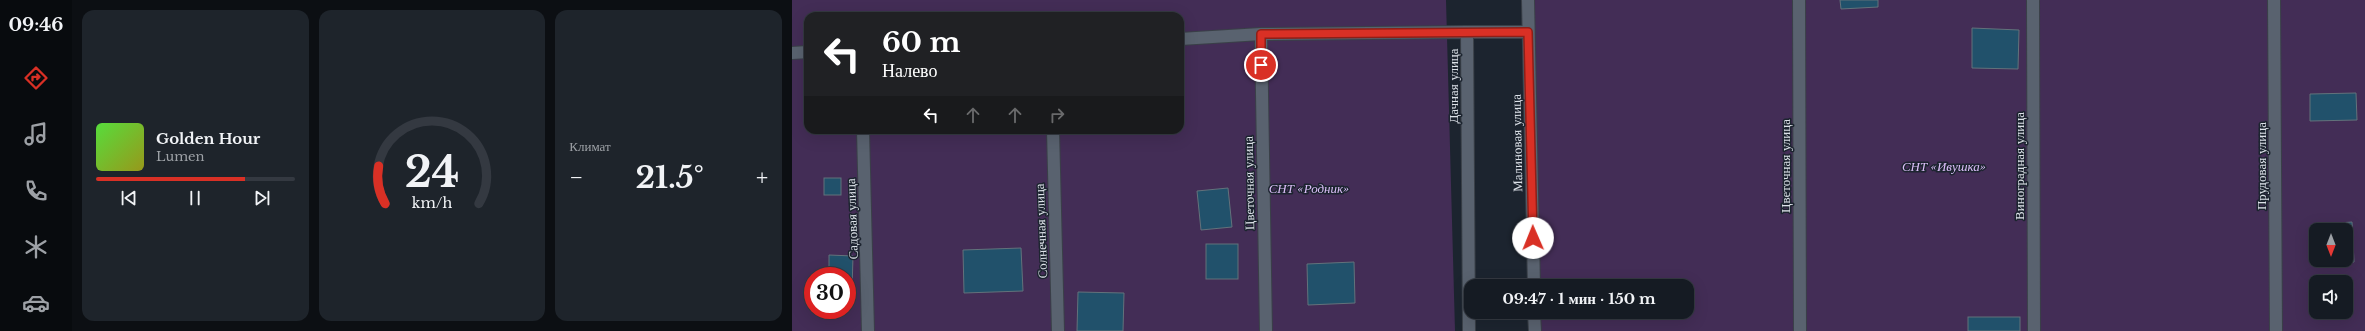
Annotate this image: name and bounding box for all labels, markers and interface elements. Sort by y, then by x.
text: 09:46 [9,14,63,36]
text: 60 m [882,25,960,60]
icon: left [816,28,868,80]
pin [1244,48,1278,82]
street label: Дачная улица [1445,48,1462,124]
icon: arrive [1250,54,1272,76]
text: Налево [882,60,938,82]
icon: directions [22,64,50,92]
street label: Малиновая улица [1508,94,1526,192]
icon: left [920,104,942,126]
icon: ahead [962,104,984,126]
icon: ahead [1004,104,1026,126]
icon: right [1046,104,1068,126]
street label: Виноградная улица [2011,112,2028,220]
street label: Цветочная улица [1777,119,1794,213]
icon: music [22,120,50,148]
street label: Прудовая улица [2253,122,2270,210]
text: Golden Hour [156,129,260,148]
street label: Цветочная улица [1240,136,1258,230]
text: Климат [569,138,611,155]
text: 24 [405,146,459,197]
text: Lumen [156,148,205,165]
park label: СНТ «Ивушка» [1902,158,1986,175]
text: 21.5° [635,159,704,196]
text: − [569,164,583,191]
text: + [756,164,768,191]
icon: phone [22,177,50,205]
street label: Садовая улица [842,178,862,260]
park label: СНТ «Родник» [1269,180,1349,197]
street label: Солнечная улица [1031,183,1051,279]
icon: previous [118,187,140,209]
icon: pause [184,187,206,209]
icon: next [251,187,273,209]
text: km/h [412,193,452,211]
position arrow [1512,217,1554,259]
north arrow [2309,223,2353,267]
map controls [2309,223,2353,319]
icon: climate [22,233,50,261]
speed limit sign: 30 [804,267,856,319]
button: sound [2309,275,2353,319]
icon: car [22,289,50,317]
text: 09:47 · 1 мин · 150 m [1502,289,1656,308]

